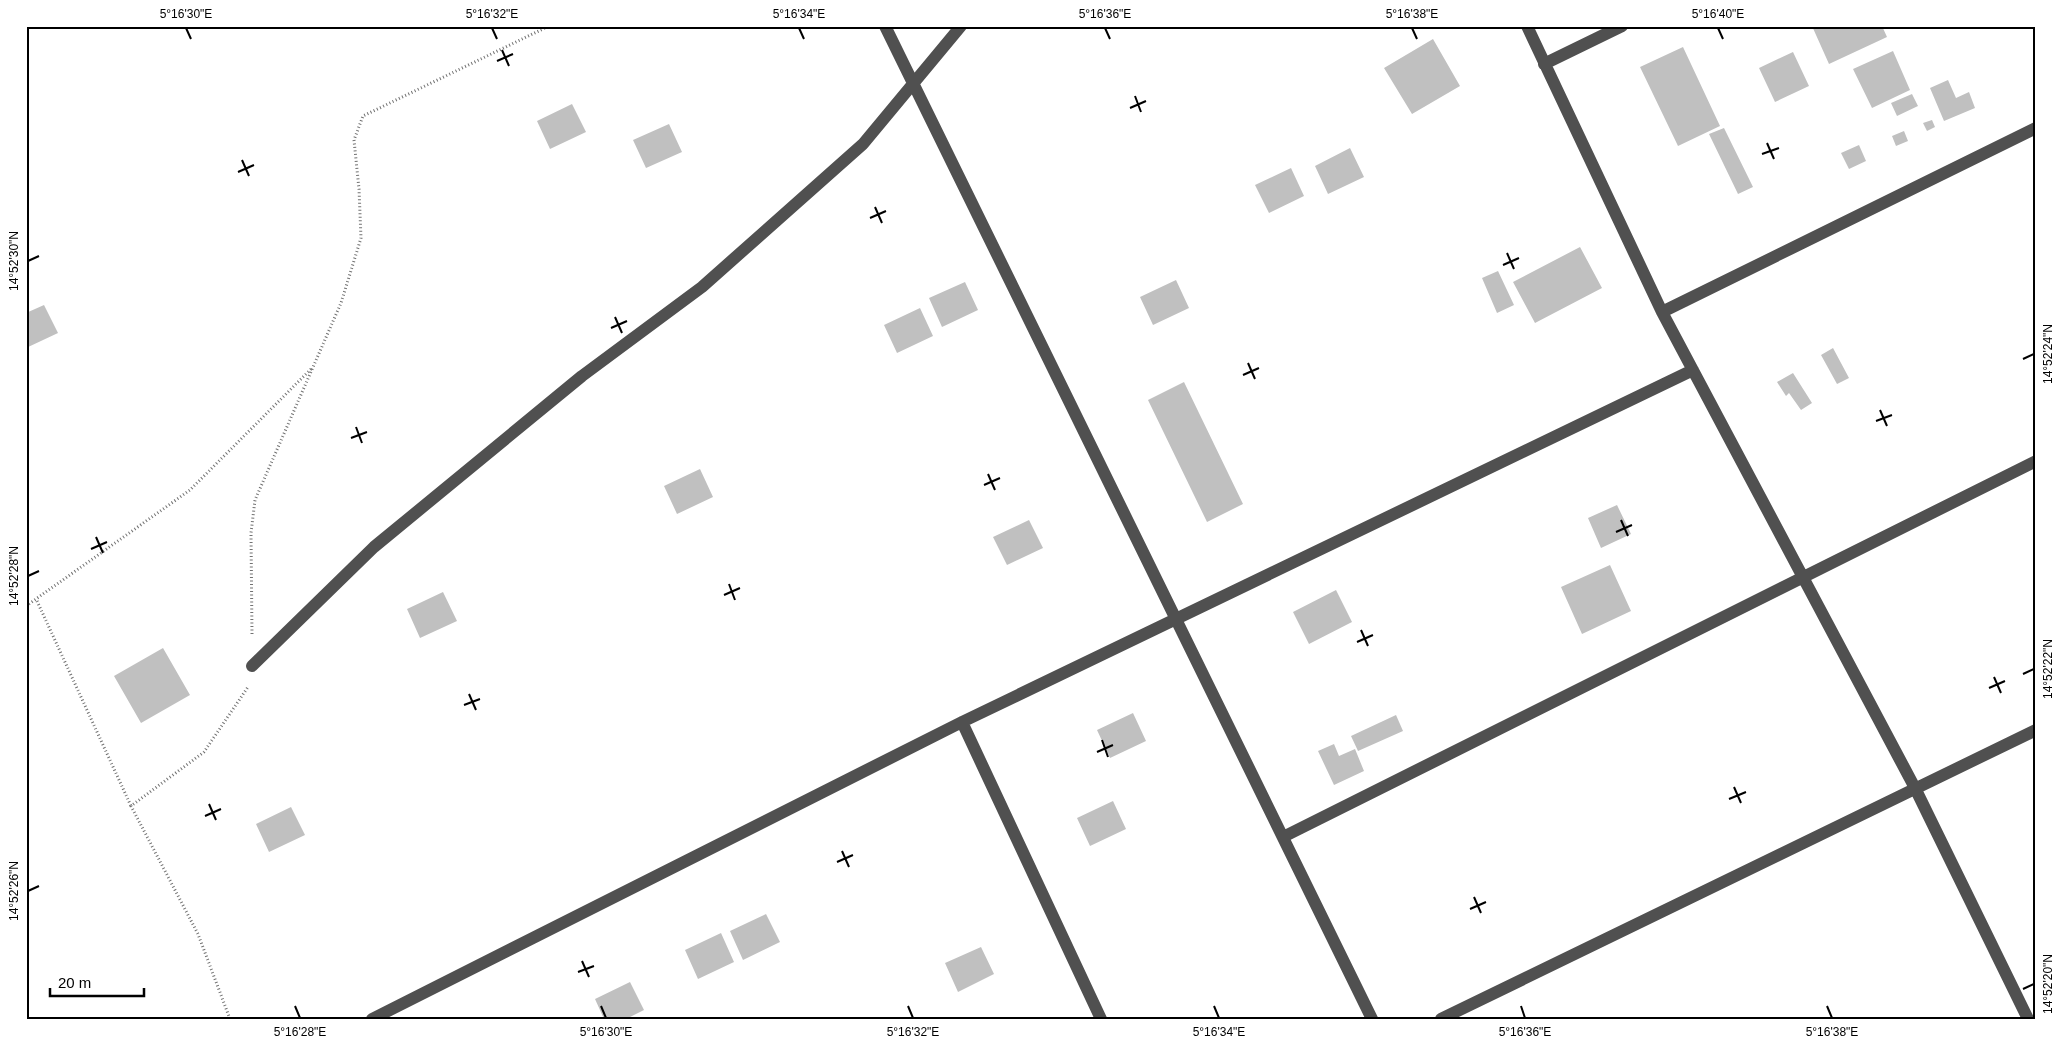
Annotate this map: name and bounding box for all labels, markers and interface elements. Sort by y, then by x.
text: 5°16'30"E [160,7,212,21]
text: 5°16'32"E [466,7,518,21]
text: 5°16'34"E [773,7,825,21]
text: 5°16'36"E [1079,7,1131,21]
text: 5°16'38"E [1386,7,1438,21]
text: 5°16'40"E [1692,7,1744,21]
text: 14°52'30"N [7,231,21,291]
text: 14°52'24"N [2041,324,2055,384]
text: 14°52'28"N [7,546,21,606]
text: 14°52'22"N [2041,639,2055,699]
text: 14°52'26"N [7,861,21,921]
text: 14°52'20"N [2041,954,2055,1014]
scale bar [50,965,144,997]
text: 20 m [58,974,91,991]
text: 5°16'28"E [274,1025,326,1039]
text: 5°16'30"E [580,1025,632,1039]
text: 5°16'32"E [887,1025,939,1039]
text: 5°16'34"E [1193,1025,1245,1039]
text: 5°16'36"E [1499,1025,1551,1039]
text: 5°16'38"E [1806,1025,1858,1039]

